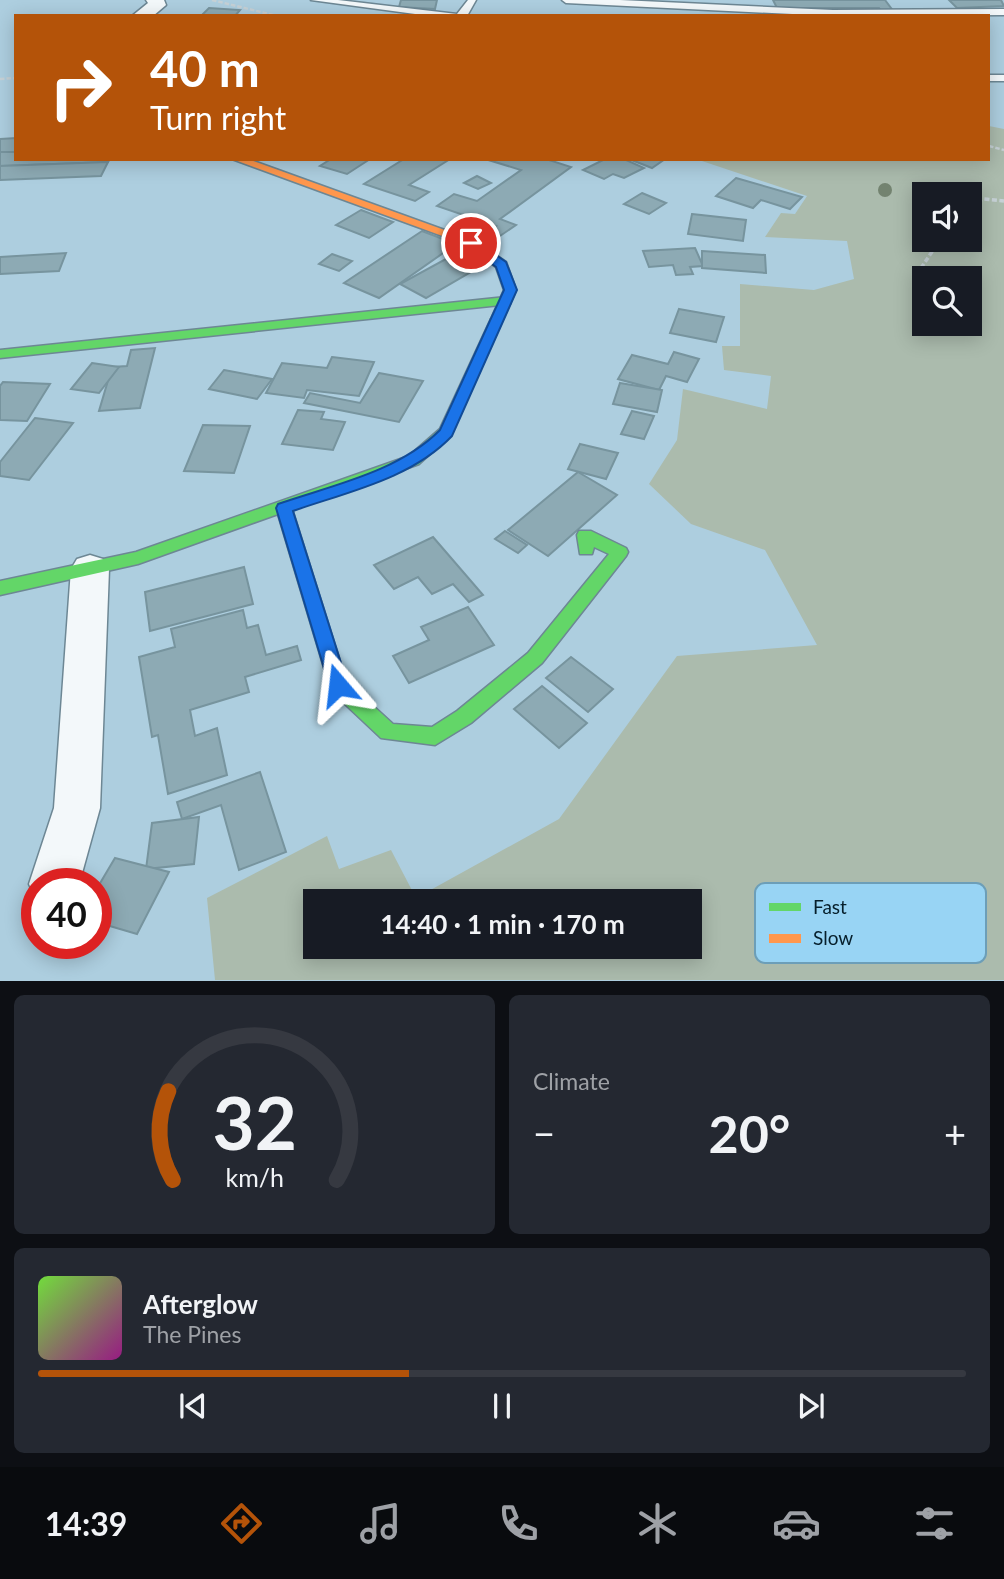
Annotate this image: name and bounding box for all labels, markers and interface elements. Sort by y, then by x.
text: 40 m [150,39,260,97]
icon: right [35,42,126,133]
text: Turn right [150,98,286,137]
map controls [912,182,982,336]
button: sound [912,182,982,252]
pin [441,213,501,273]
icon: arrive [452,224,490,262]
button: search [912,266,982,336]
position arrow [301,648,375,722]
speed limit sign: 40 [21,868,112,959]
legend [755,883,986,963]
text: Fast [813,895,847,918]
text: 14:40 · 1 min · 170 m [380,908,625,940]
text: Slow [813,926,853,949]
text: Climate [533,1067,610,1095]
text: 32 [212,1079,297,1167]
text: 20° [709,1102,790,1164]
text: − [533,1110,555,1156]
text: + [944,1110,966,1156]
text: km/h [225,1162,284,1192]
text: Afterglow [143,1288,258,1320]
text: The Pines [143,1320,241,1348]
icon: previous [174,1387,212,1425]
icon: pause [483,1387,521,1425]
icon: next [792,1387,830,1425]
icon: directions [217,1499,266,1548]
icon: music [356,1499,405,1548]
icon: phone [494,1499,543,1548]
icon: climate [633,1499,682,1548]
icon: car [772,1499,821,1548]
icon: filters [910,1499,959,1548]
text: 14:39 [45,1504,127,1543]

